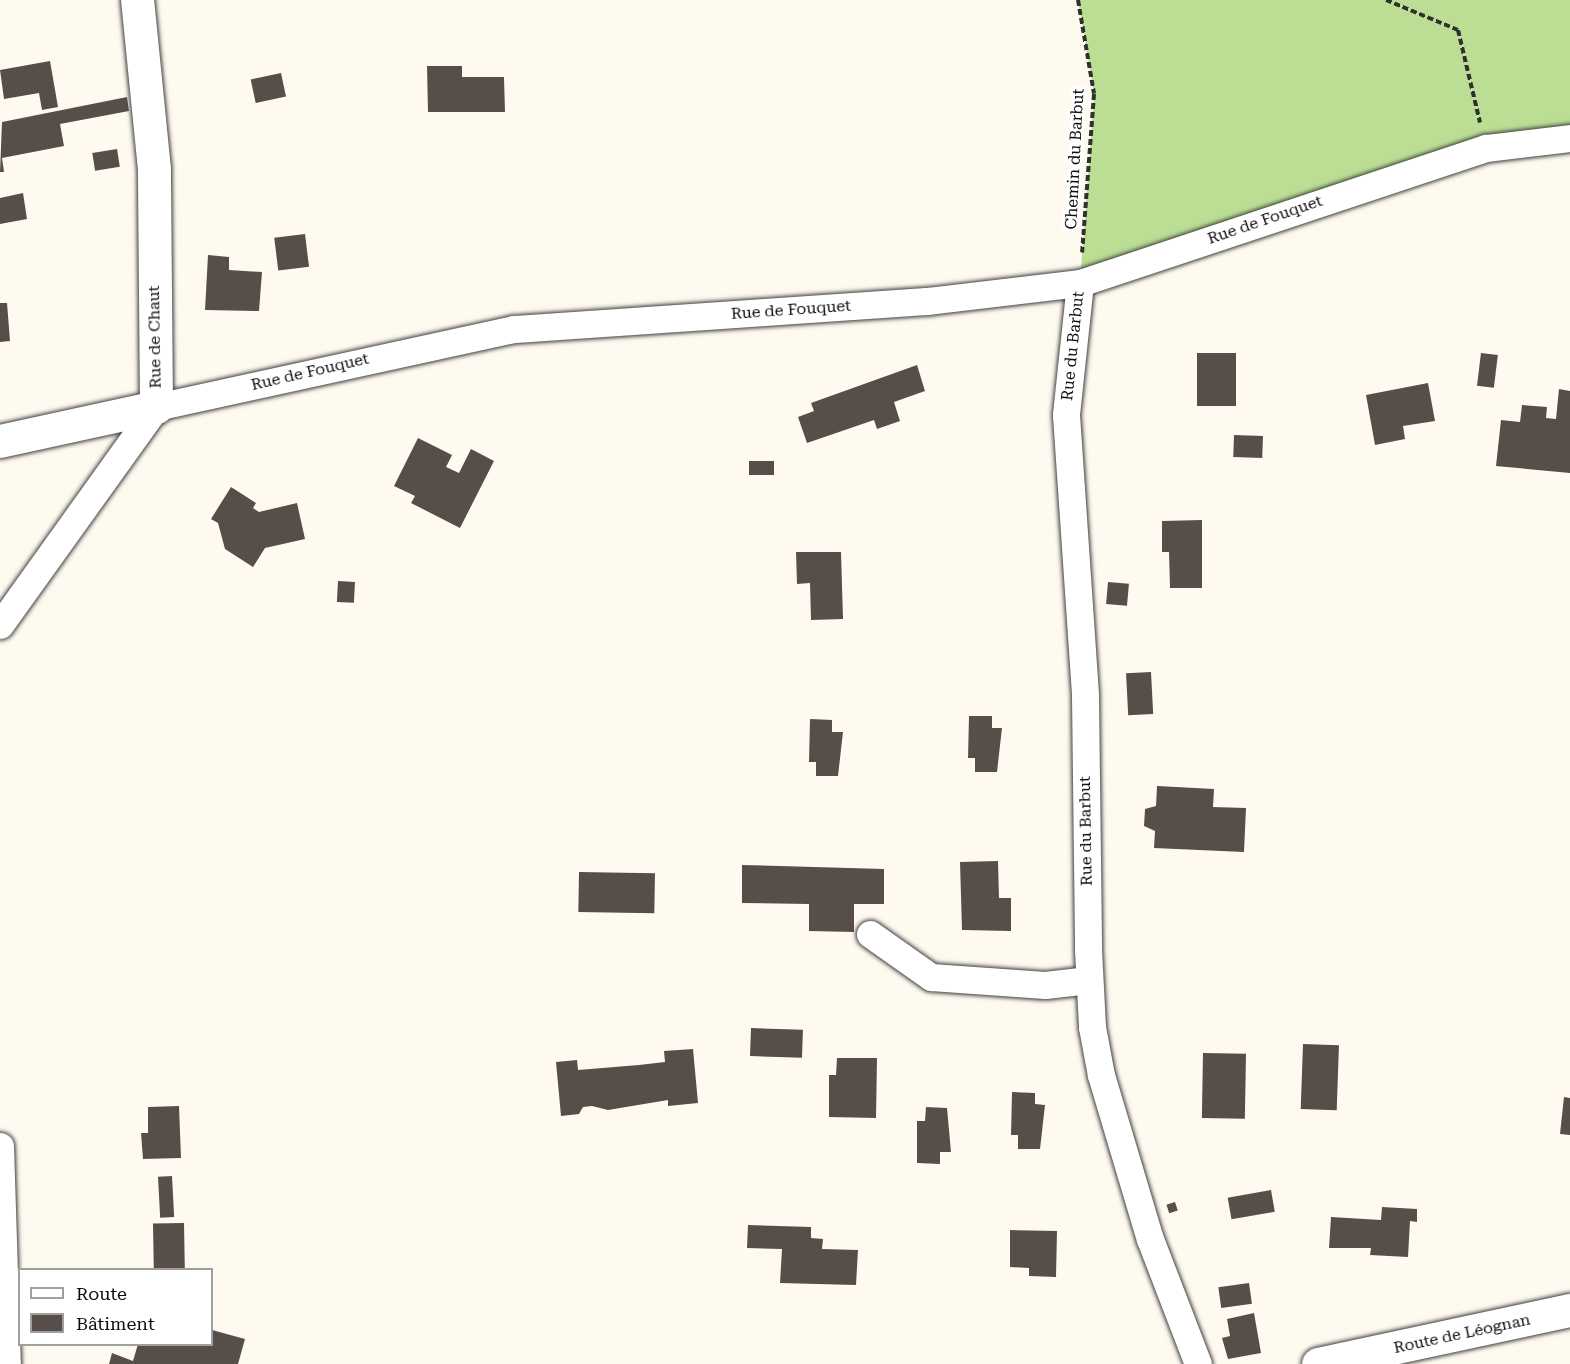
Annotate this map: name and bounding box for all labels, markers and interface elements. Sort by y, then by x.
street label: Chemin du Barbut [1062,88,1088,230]
street label: Rue de Fouquet [1205,191,1325,249]
street label: Rue de Chaut [145,285,165,389]
street label: Rue du Barbut [1058,290,1088,402]
street label: Rue de Fouquet [730,296,852,324]
street label: Rue de Fouquet [249,349,371,395]
street label: Rue du Barbut [1075,776,1097,886]
legend [18,1268,213,1346]
text: Route [76,1283,127,1304]
street label: Route de Léognan [1392,1310,1532,1358]
text: Bâtiment [76,1313,155,1334]

